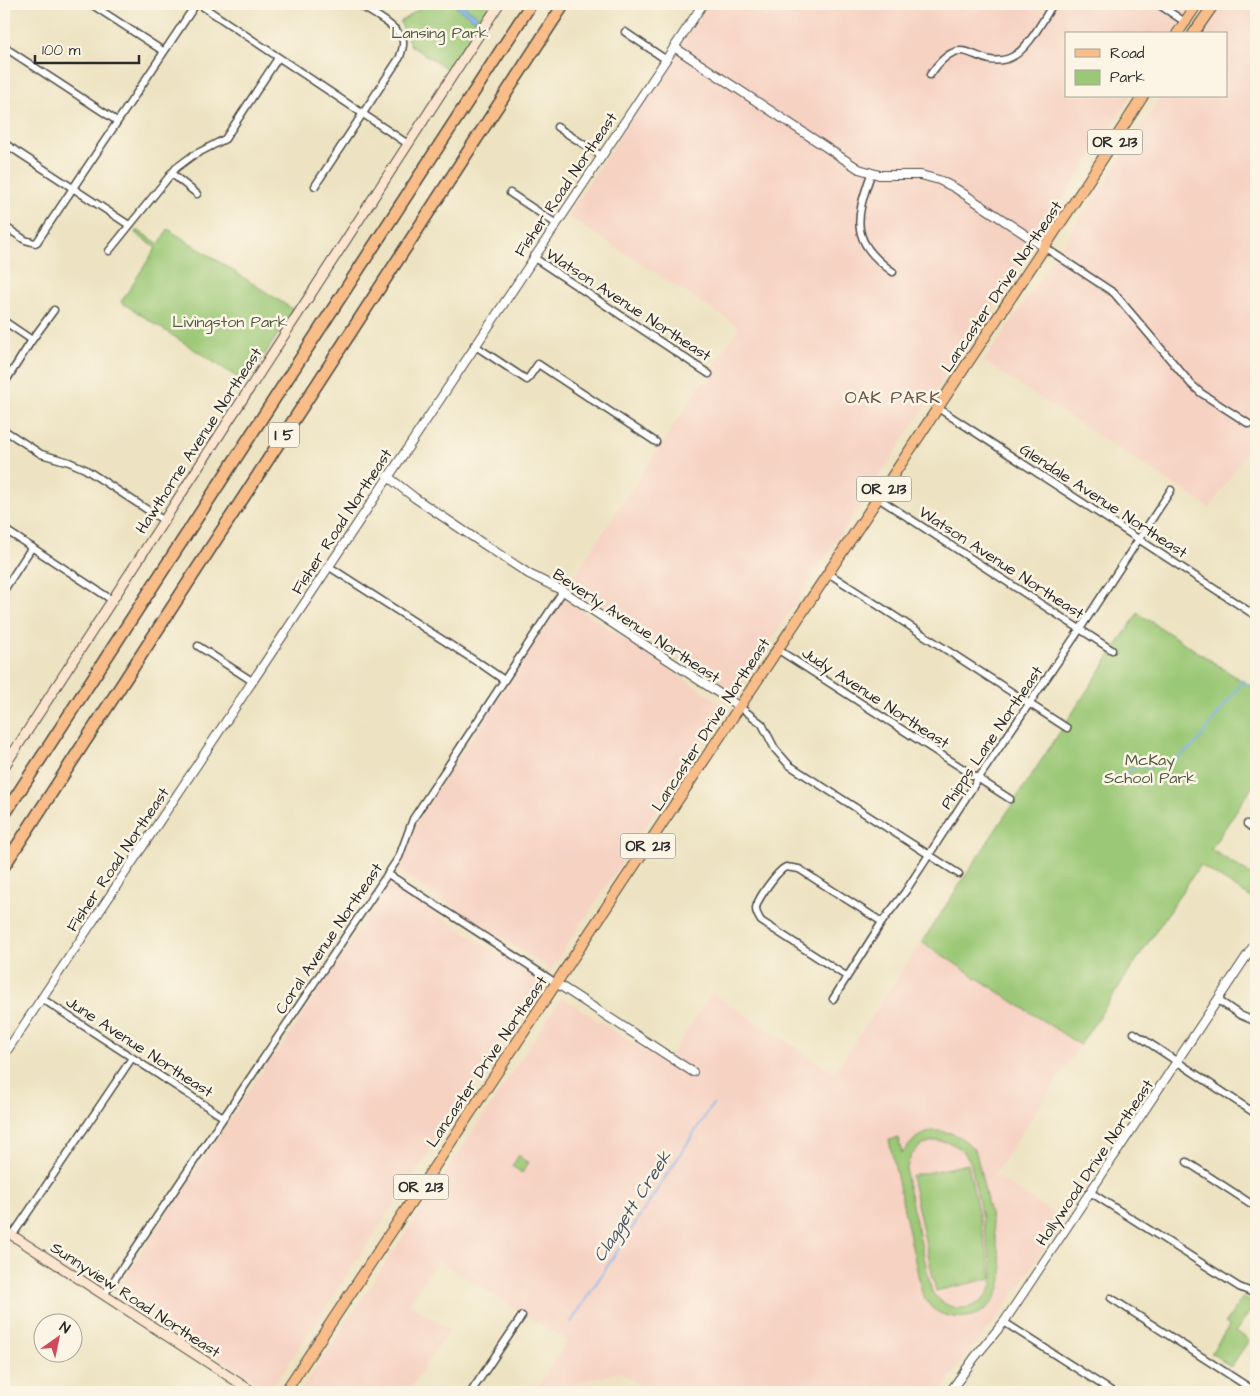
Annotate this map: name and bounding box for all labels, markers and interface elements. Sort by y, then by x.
park label: Lansing Park [391,22,489,45]
scale bar [35,32,139,64]
legend [1065,32,1228,98]
text: 100 m [42,40,81,61]
text: Road [1110,43,1145,64]
text: Park [1110,67,1145,88]
street label: Fisher Road Northeast [509,107,623,261]
road number: OR 213 [1088,130,1142,154]
street label: Lancaster Drive Northeast [936,196,1068,377]
street label: Watson Avenue Northeast [542,243,716,367]
park label: Livingston Park [172,311,288,334]
street label: Hawthorne Avenue Northeast [130,343,268,538]
district label: OAK PARK [845,385,941,410]
road number: I 5 [269,422,299,448]
street label: Glendale Avenue Northeast [1015,438,1192,564]
street label: Fisher Road Northeast [286,444,398,599]
road number: OR 213 [856,476,912,502]
street label: Watson Avenue Northeast [915,501,1089,625]
street label: Beverly Avenue Northeast [548,563,725,689]
street label: Lancaster Drive Northeast [646,633,775,815]
street label: Judy Avenue Northeast [797,642,954,755]
street label: Phipps Lane Northeast [936,661,1048,814]
park label: McKay School Park [1104,749,1196,789]
street label: Fisher Road Northeast [61,782,175,936]
road number: OR 213 [620,834,676,858]
street label: Coral Avenue Northeast [270,858,388,1019]
street label: Lancaster Drive Northeast [421,971,553,1152]
street label: June Avenue Northeast [62,991,218,1103]
street label: Hollywood Drive Northeast [1031,1074,1160,1251]
water label: Claggett Creek [587,1145,679,1267]
road number: OR 213 [394,1174,448,1200]
street label: Sunnyview Road Northeast [47,1237,225,1361]
north arrow [32,1314,82,1364]

